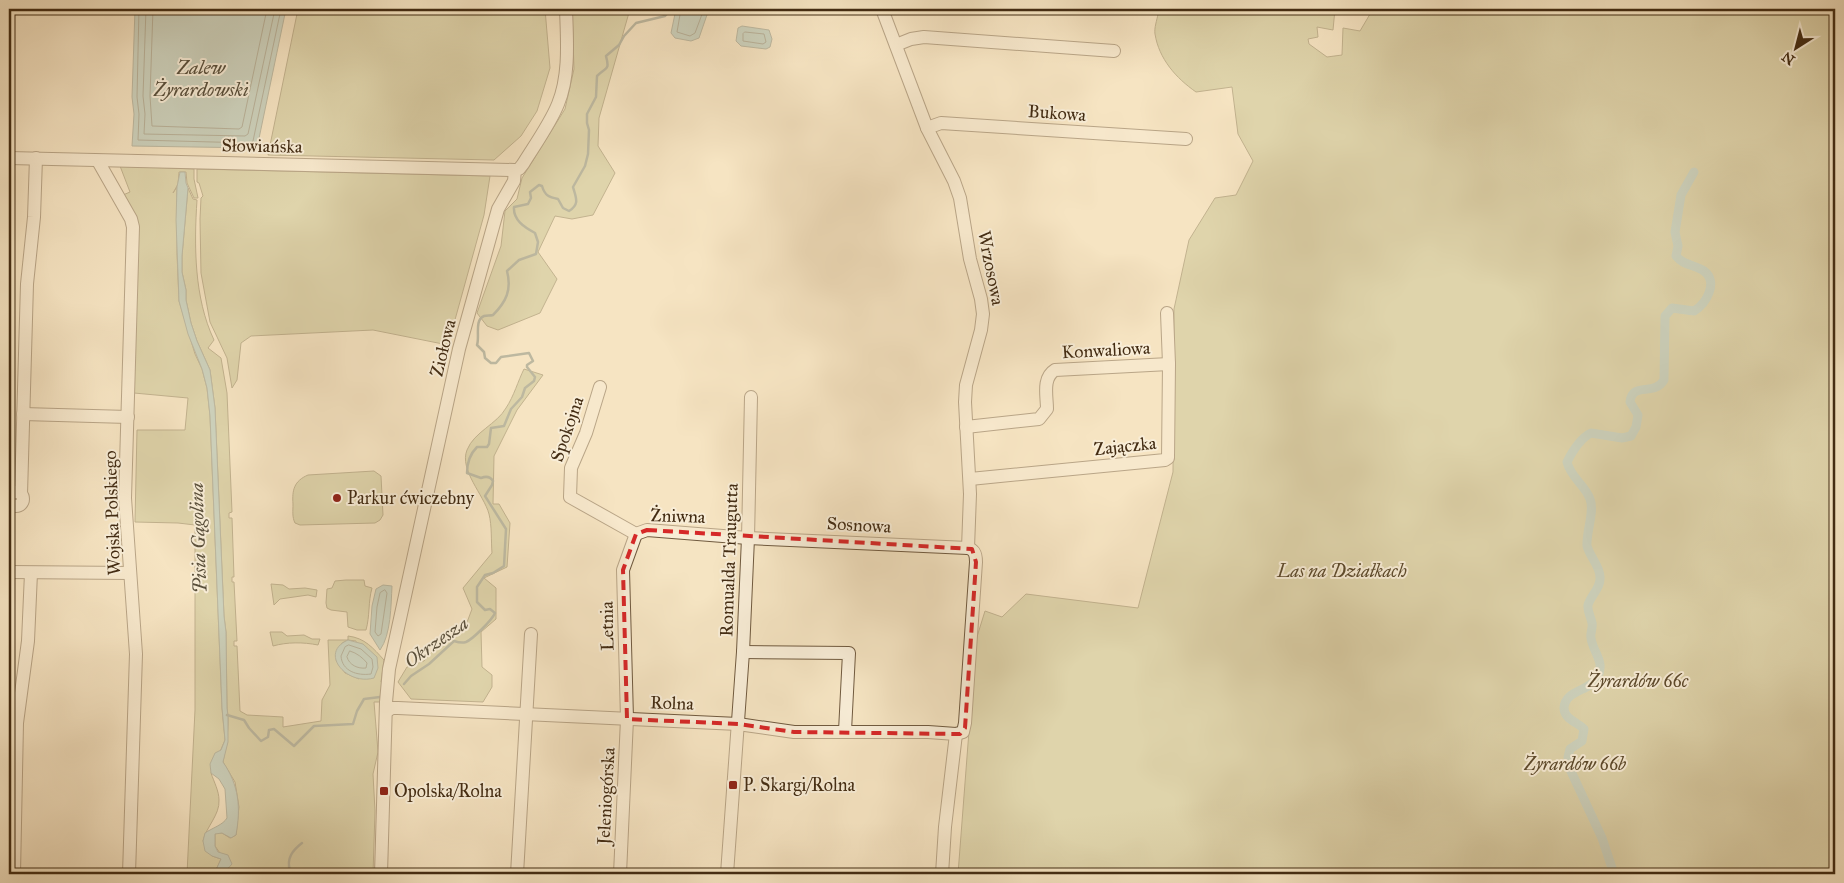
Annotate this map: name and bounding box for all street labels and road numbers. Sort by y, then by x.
street label: Bukowa [1027,100,1087,126]
street label: Słowiańska [221,134,303,158]
street label: Wrzosowa [973,229,1009,308]
street label: Ziołowa [425,317,461,379]
street label: Konwaliowa [1061,337,1151,363]
street label: Spokojna [546,393,589,465]
street label: Zajączka [1093,432,1158,460]
street label: Wojska Polskiego [99,450,126,576]
street label: Romualda Traugutta [715,482,744,637]
street label: Żniwna [650,503,706,528]
street label: Sosnowa [826,512,892,538]
street label: Letnia [596,601,618,651]
street label: Rolna [650,691,695,715]
street label: Jeleniogórska [592,746,621,847]

